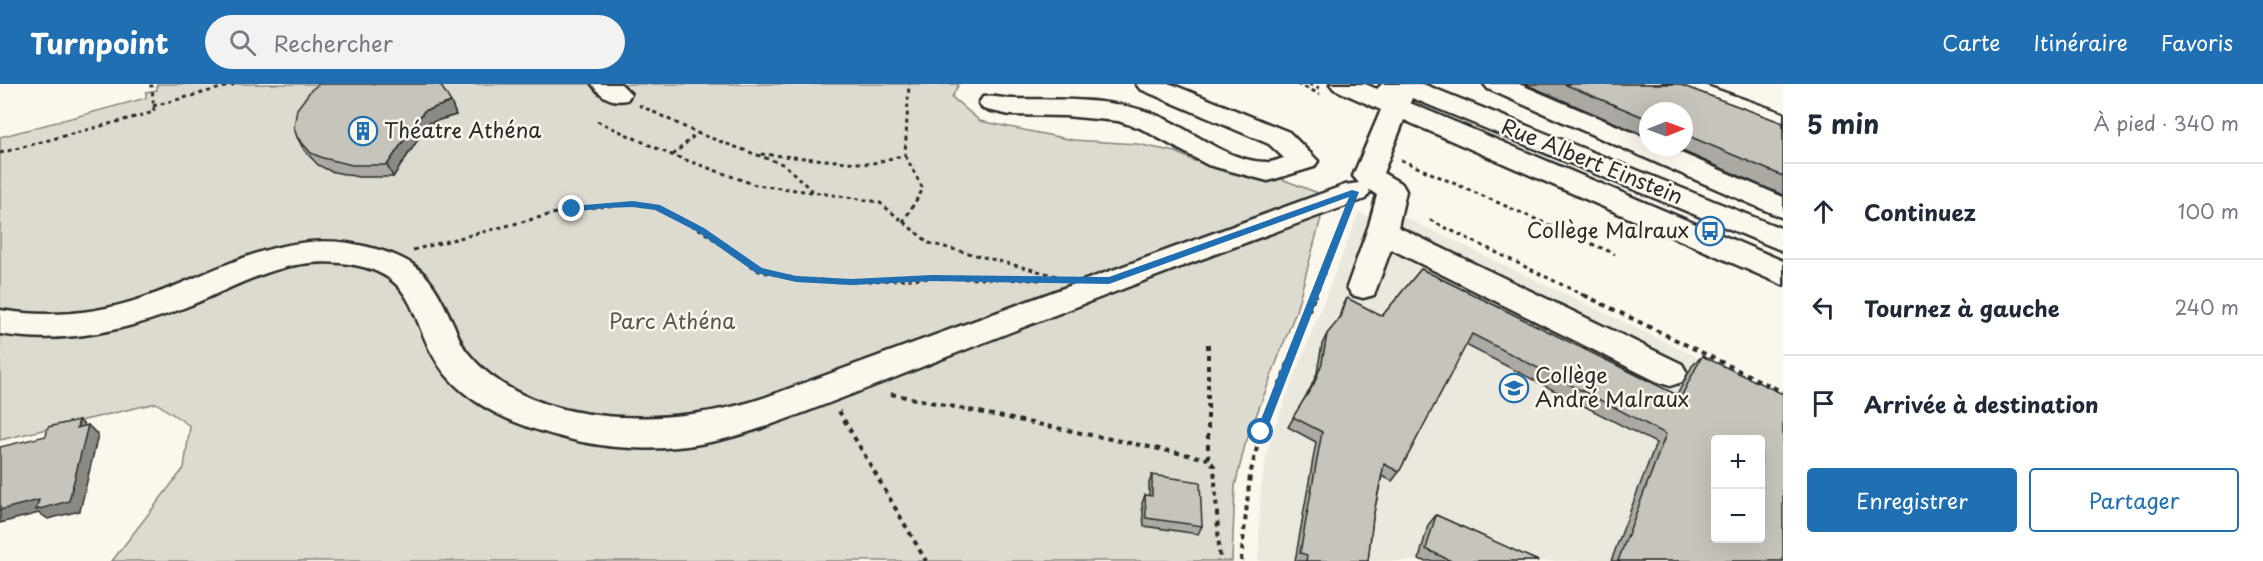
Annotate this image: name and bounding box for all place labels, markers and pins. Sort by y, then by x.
place label: Théatre Athéna [384,113,541,145]
building icon: Théatre Athéna [347,115,379,147]
place label: Collège Malraux [1527,213,1689,245]
bus stop icon: Collège Malraux [1694,215,1726,247]
place label: Collège André Malraux [1535,358,1689,414]
school or university icon: Collège André Malraux [1498,372,1530,404]

